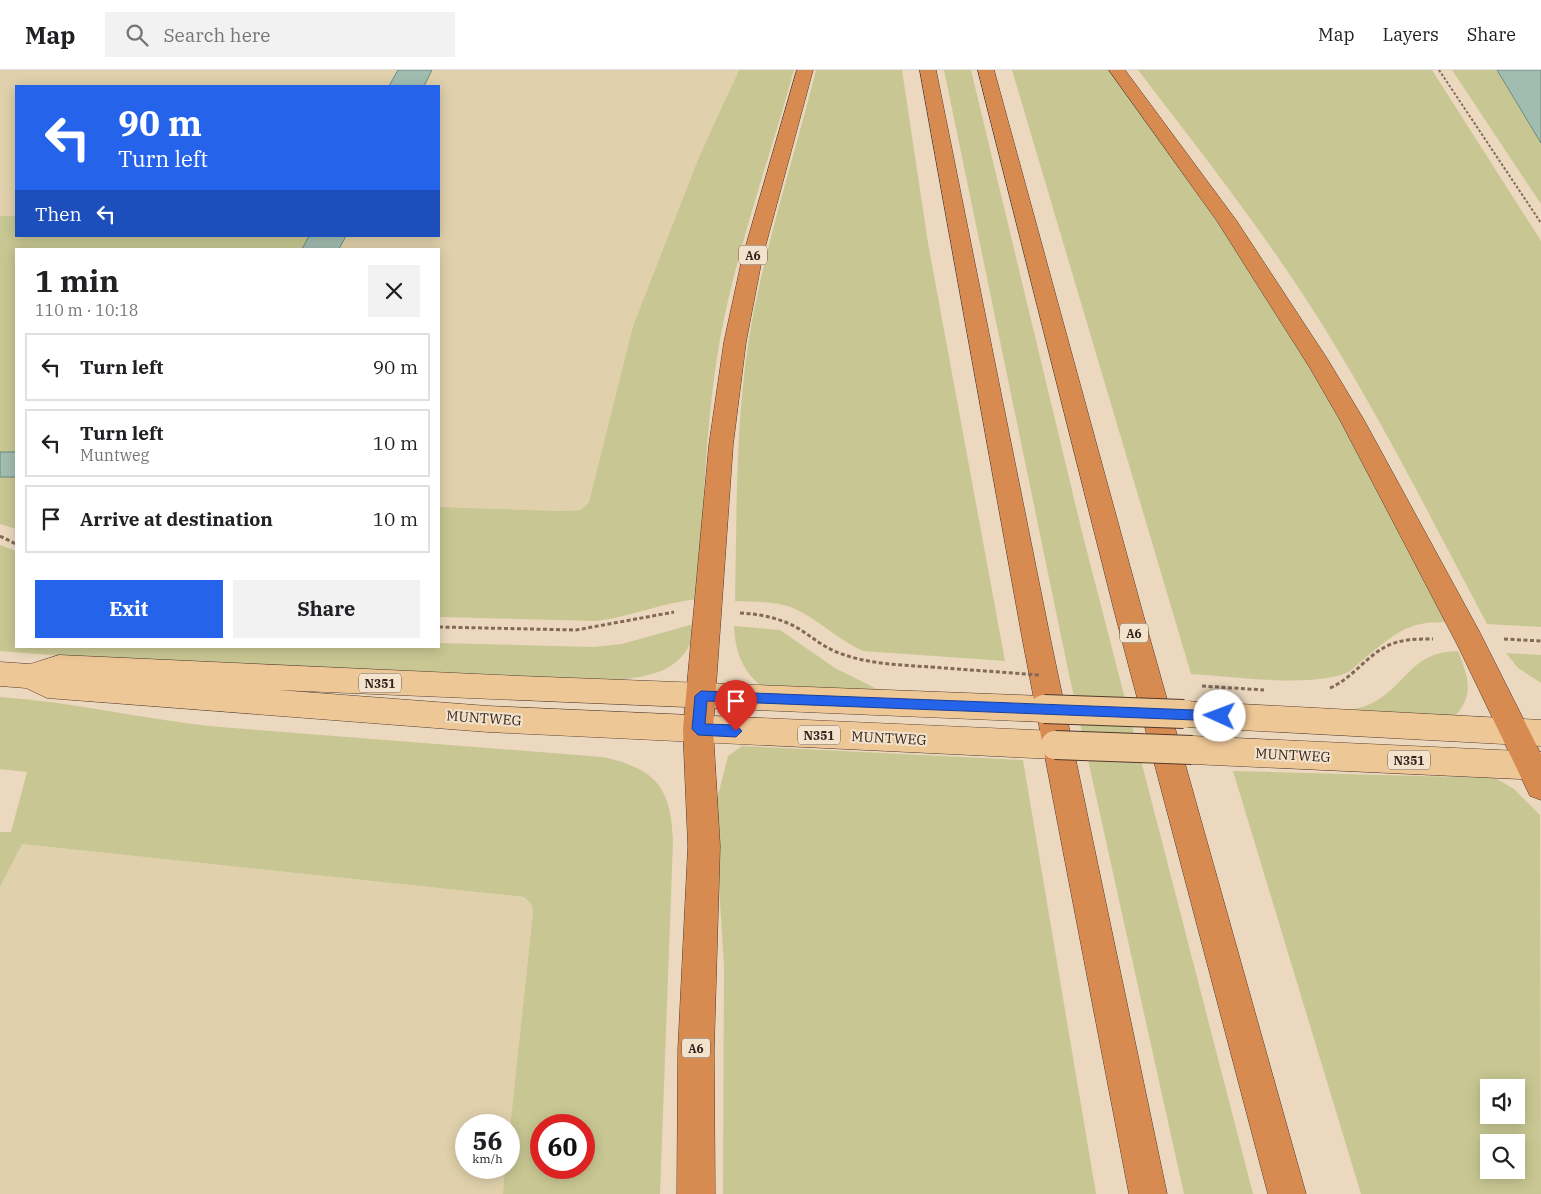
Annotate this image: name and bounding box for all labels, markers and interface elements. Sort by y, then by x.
search box [105,12,455,57]
text: Map [25,19,75,51]
icon: search [123,21,151,49]
text: Search here [163,23,270,47]
text: Map [1318,23,1355,46]
text: Layers [1383,23,1439,46]
text: Share [1467,23,1516,46]
text: 90 m [118,100,202,146]
icon: left [35,105,100,170]
text: Turn left [118,144,208,173]
icon: left [92,200,120,228]
text: Then [35,202,82,226]
road number: A6 [739,246,767,264]
text: 1 min [35,261,119,300]
button: close [368,265,420,317]
text: 110 m · 10:18 [35,300,138,320]
icon: left [37,353,65,381]
text: Turn left [80,355,163,379]
text: 90 m [373,355,418,379]
text: Turn left [80,421,163,445]
icon: left [37,429,65,457]
text: 10 m [373,431,418,455]
text: Muntweg [80,445,149,465]
icon: arrive [37,505,65,533]
text: Arrive at destination [80,507,273,531]
text: 10 m [373,507,418,531]
button: Exit [35,580,223,638]
button: Share [233,580,420,638]
road number: A6 [1120,624,1148,642]
road number: N351 [359,674,401,692]
pin [715,680,757,731]
icon: arrive [722,687,750,715]
position arrow [1193,689,1245,741]
street label: MUNTWEG [446,706,522,730]
road number: N351 [798,726,840,744]
street label: MUNTWEG [851,727,927,749]
street label: MUNTWEG [1255,744,1331,766]
road number: N351 [1388,750,1430,770]
road number: A6 [682,1038,710,1058]
map controls [1480,1079,1525,1179]
button: sound [1480,1079,1525,1124]
speed limit sign: 60 [530,1114,595,1179]
text: 56 [472,1124,503,1157]
button: search [1480,1134,1525,1179]
text: km/h [472,1151,503,1166]

